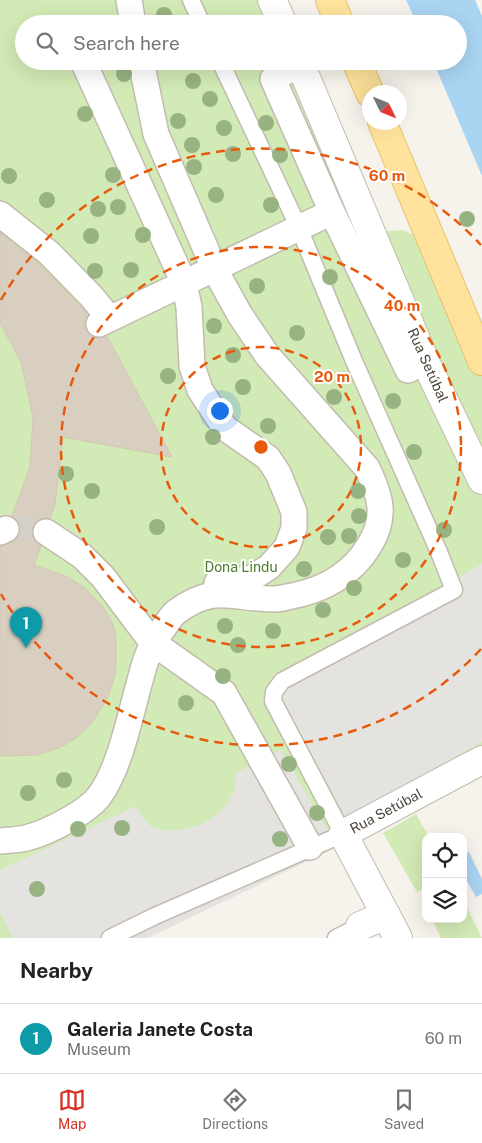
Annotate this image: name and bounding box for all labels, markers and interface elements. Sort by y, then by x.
search box [15,15,467,70]
icon: search [33,29,61,57]
text: Search here [73,32,180,54]
north arrow [362,85,407,130]
text: 60 m [369,167,405,184]
text: 40 m [384,297,420,314]
street label: Rua Setúbal [405,325,451,405]
text: 20 m [314,368,350,385]
your location [207,398,233,424]
centre of rings [252,438,270,456]
park label: Dona Lindu [204,559,278,575]
pin: 1 [10,607,42,648]
street label: Rua Setúbal [347,785,425,837]
map controls [422,833,467,923]
button: locate [422,833,467,878]
button: layers [422,878,467,923]
text: Nearby [20,958,93,983]
text: Galeria Janete Costa [67,1018,253,1040]
text: 1 [33,1029,39,1048]
text: 60 m [425,1029,462,1048]
text: Museum [67,1040,131,1059]
tab: Map [58,1086,86,1132]
tab: Directions [202,1086,268,1132]
tab: Saved [384,1086,424,1132]

